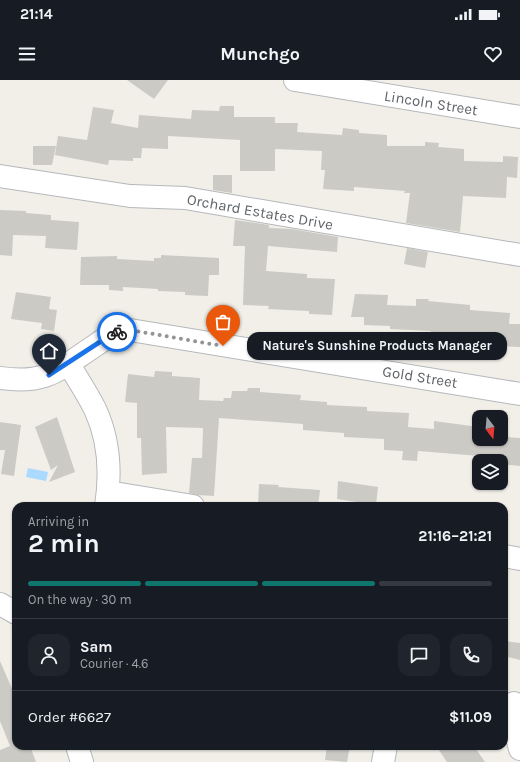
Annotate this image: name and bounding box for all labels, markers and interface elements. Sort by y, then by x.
text: 21:14 [20,5,53,23]
icon: menu [16,43,38,65]
text: Munchgo [220,43,300,65]
icon: heart [482,43,504,65]
street label: Lincoln Street [383,87,479,119]
street label: Orchard Estates Drive [186,190,334,234]
pin [206,305,240,346]
icon: bag [212,311,234,333]
courier [97,312,137,352]
icon: bike [106,321,128,343]
callout: Nature's Sunshine Products Manager [247,332,507,360]
pin [32,334,66,375]
text: Nature's Sunshine Products Manager [262,338,492,353]
icon: home [38,340,60,362]
street label: Gold Street [381,362,459,392]
north arrow [472,410,508,446]
map controls [472,410,508,490]
button: layers [472,454,508,490]
text: Arriving in [28,514,89,529]
text: 21:16–21:21 [418,527,492,545]
text: 2 min [28,528,100,559]
text: On the way · 30 m [28,592,132,607]
button: person [28,634,70,676]
button: chat [398,634,440,676]
button: phone [450,634,492,676]
text: Sam [80,638,113,656]
text: Courier · 4.6 [80,656,148,671]
text: Order #6627 [28,708,111,726]
text: $11.09 [449,708,492,726]

